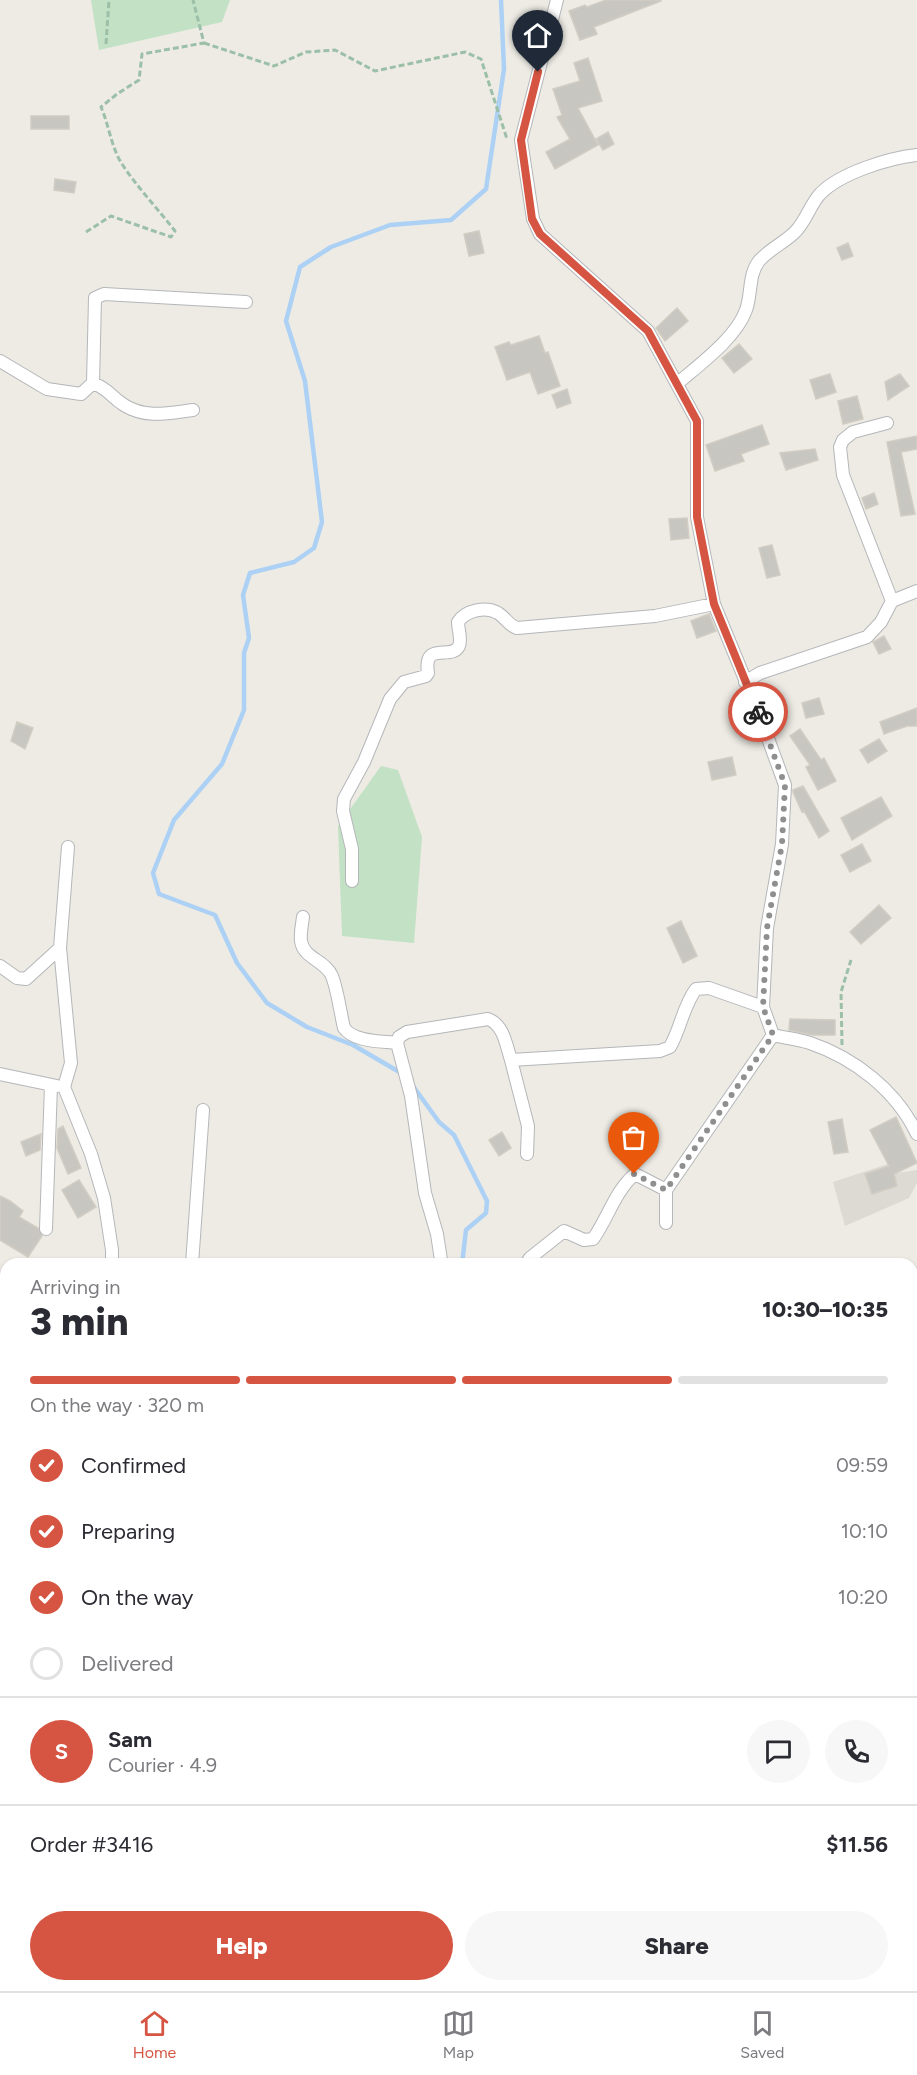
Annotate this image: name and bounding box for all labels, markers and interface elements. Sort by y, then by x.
pin [512,10,563,72]
icon: home [521,19,554,52]
courier [728,682,788,742]
icon: bike [742,696,775,729]
pin [608,1112,659,1174]
icon: bag [617,1121,650,1154]
text: Arriving in [30,1275,120,1299]
text: 10:30–10:35 [762,1296,888,1323]
text: 3 min [30,1298,128,1345]
text: On the way · 320 m [30,1393,204,1417]
icon: check [30,1449,63,1482]
text: Confirmed [81,1452,186,1479]
text: 09:59 [836,1453,888,1477]
icon: check [30,1515,63,1548]
text: Preparing [81,1518,175,1545]
text: 10:10 [841,1519,888,1543]
icon: check [30,1581,63,1614]
text: On the way [81,1584,193,1611]
text: 10:20 [838,1585,888,1609]
text: Delivered [81,1650,174,1677]
button: chat [747,1720,810,1783]
button: phone [825,1720,888,1783]
text: Sam [108,1726,152,1753]
text: S [55,1738,68,1765]
text: Courier · 4.9 [108,1753,217,1777]
text: Order #3416 [30,1831,153,1858]
text: $11.56 [826,1831,888,1858]
button: Help [30,1911,453,1980]
button: Share [465,1911,888,1980]
tab: Home [133,2007,176,2062]
tab: Map [442,2007,475,2062]
tab: Saved [740,2007,784,2062]

